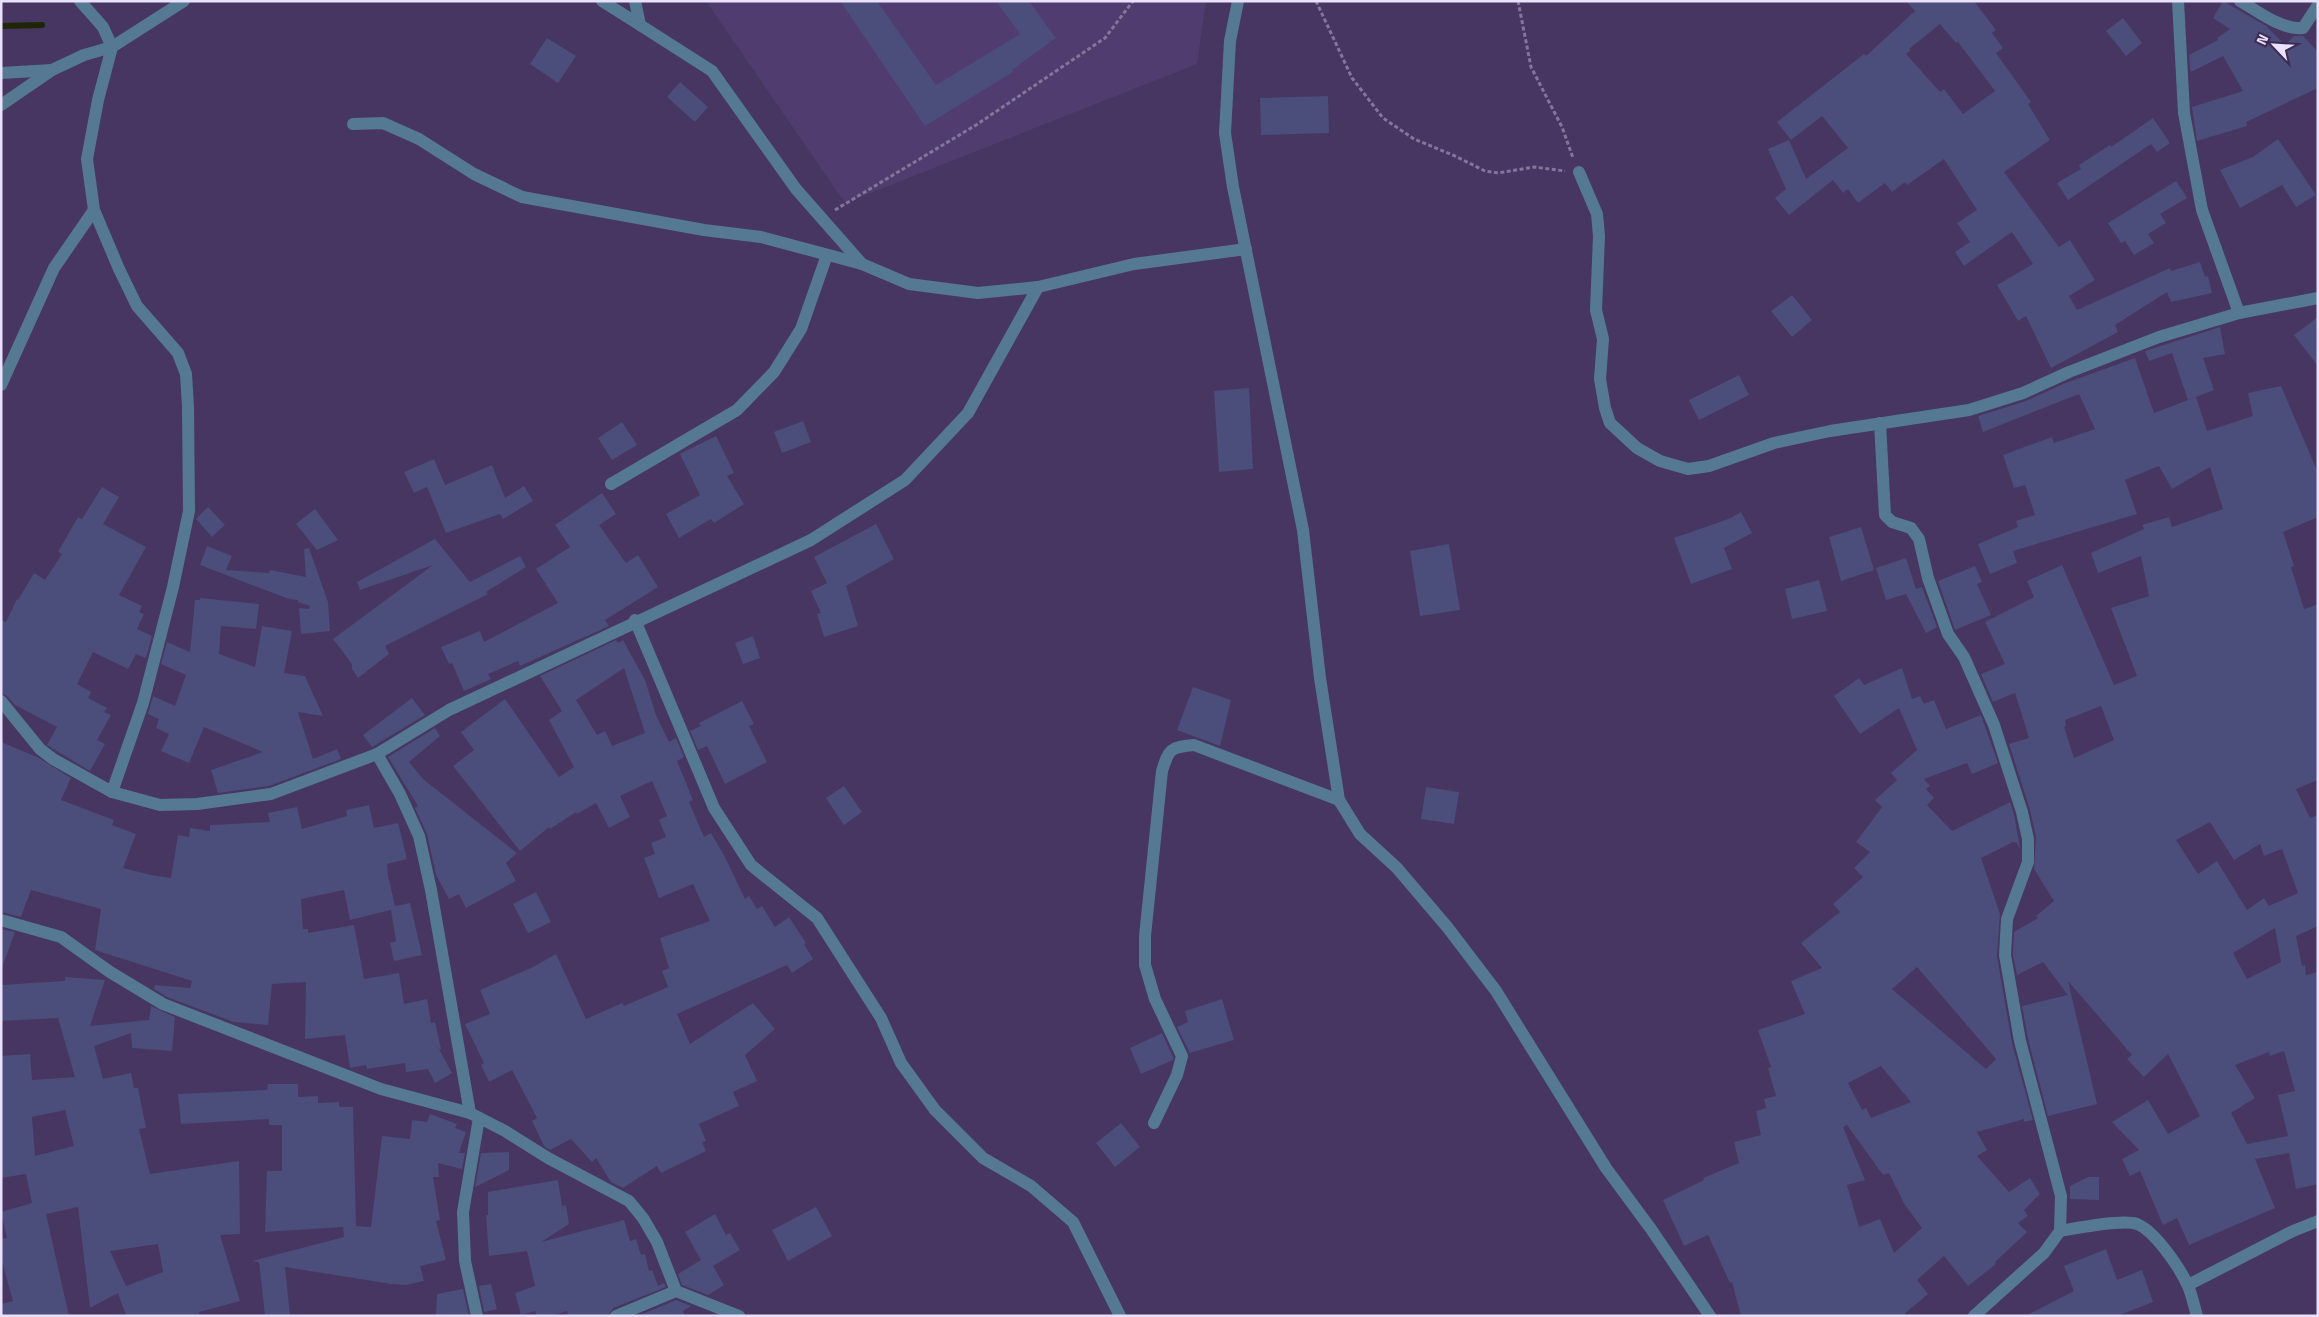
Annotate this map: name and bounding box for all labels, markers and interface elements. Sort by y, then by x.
north arrow [2249,20,2299,70]
text: N [2250,30,2273,48]

